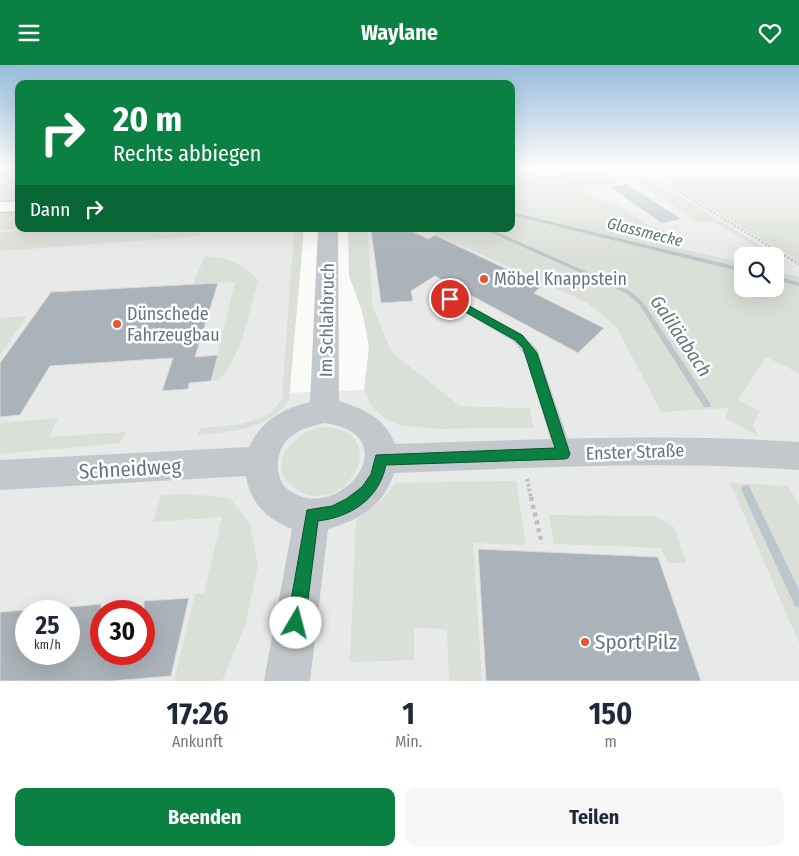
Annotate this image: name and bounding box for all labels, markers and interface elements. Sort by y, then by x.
icon: menu [15,19,43,47]
text: Waylane [361,19,438,46]
icon: heart [756,19,784,47]
text: 20 m [113,98,182,140]
icon: right [30,100,95,165]
text: Rechts abbiegen [113,140,261,167]
icon: right [80,195,108,223]
text: Dann [30,198,70,221]
water label: Glassmecke [605,213,685,251]
map controls [734,247,784,297]
button: search [734,247,784,297]
street label: Im Schlahbruch [315,263,339,377]
place label: Möbel Knappstein [494,268,627,290]
marker: Möbel Knappstein [478,273,490,285]
pin [429,278,471,320]
icon: arrive [436,285,464,313]
water label: Galiläabach [645,291,717,381]
place label: Dünschede Fahrzeugbau [127,303,220,346]
marker: Dünschede Fahrzeugbau [111,318,123,330]
street label: Enster Straße [585,439,685,465]
street label: Schneidweg [78,453,182,485]
position arrow [269,596,321,648]
speed limit sign: 30 [90,600,155,665]
text: 25 [36,611,59,641]
place label: Sport Pilz [595,629,677,655]
marker: Sport Pilz [579,636,591,648]
text: km/h [34,638,61,652]
text: 17:26 [167,696,228,732]
text: 1 [402,696,415,732]
text: 150 [589,696,632,732]
text: Ankunft [172,732,223,751]
text: Min. [395,732,422,751]
text: m [604,732,617,751]
button: Beenden [15,788,395,846]
button: Teilen [405,788,784,846]

